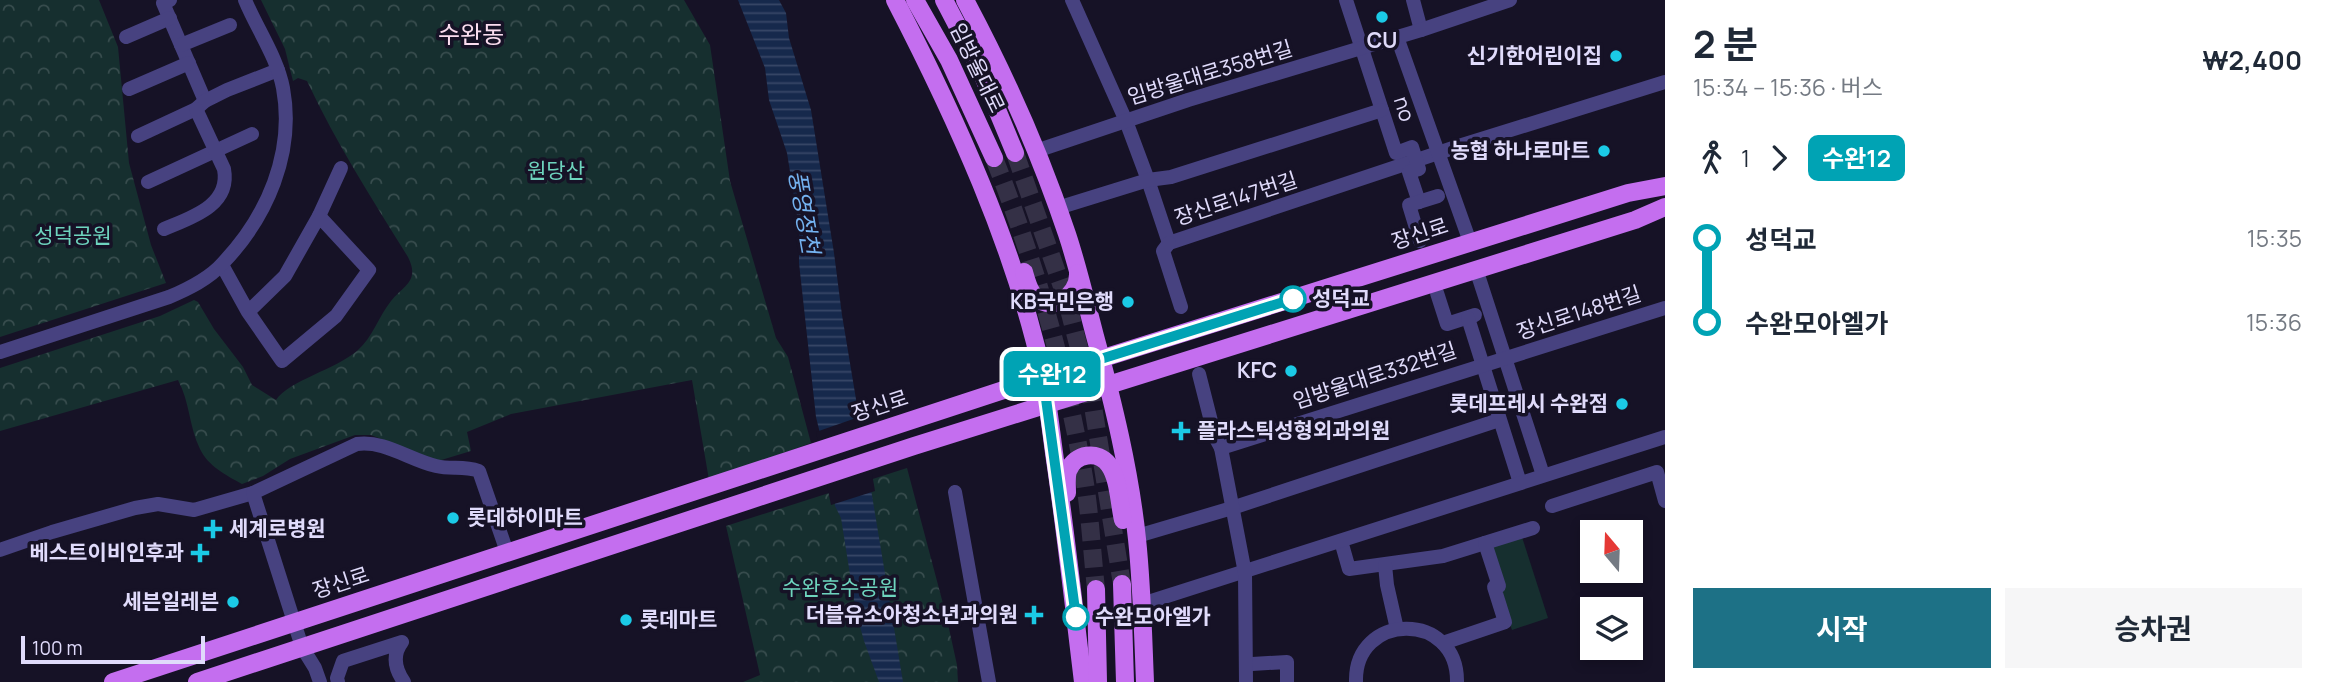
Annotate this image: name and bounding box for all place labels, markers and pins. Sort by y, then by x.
marker: CU [1374,9,1390,25]
place label: CU [1367,26,1397,54]
place label: 신기한어린이집 [1467,41,1602,69]
marker: 신기한어린이집 [1608,48,1624,64]
place label: 농협 하나로마트 [1451,136,1590,164]
marker: 농협 하나로마트 [1596,143,1612,159]
place label: 성덕교 [1312,284,1370,312]
marker: 성덕교 [1280,286,1306,312]
place label: KB국민은행 [1010,287,1114,315]
marker: KB국민은행 [1120,294,1136,310]
place label: KFC [1237,356,1277,384]
marker: KFC [1283,363,1299,379]
place label: 롯데프레시 수완점 [1449,389,1608,417]
marker: 롯데프레시 수완점 [1614,396,1630,412]
place label: 플라스틱성형외과의원 [1197,416,1390,444]
marker: 플라스틱성형외과의원 [1171,421,1191,441]
place label: 롯데하이마트 [467,503,583,531]
marker: 롯데하이마트 [445,510,461,526]
place label: 세계로병원 [229,514,326,542]
marker: 세계로병원 [203,519,223,539]
place label: 베스트이비인후과 [29,538,184,566]
marker: 베스트이비인후과 [190,543,210,563]
place label: 세븐일레븐 [122,587,219,615]
marker: 세븐일레븐 [225,594,241,610]
place label: 더블유소아청소년과의원 [805,600,1018,628]
place label: 수완모아엘가 [1095,602,1211,630]
marker: 수완모아엘가 [1063,604,1089,630]
place label: 롯데마트 [640,605,717,633]
marker: 더블유소아청소년과의원 [1024,605,1044,625]
marker: 롯데마트 [618,612,634,628]

